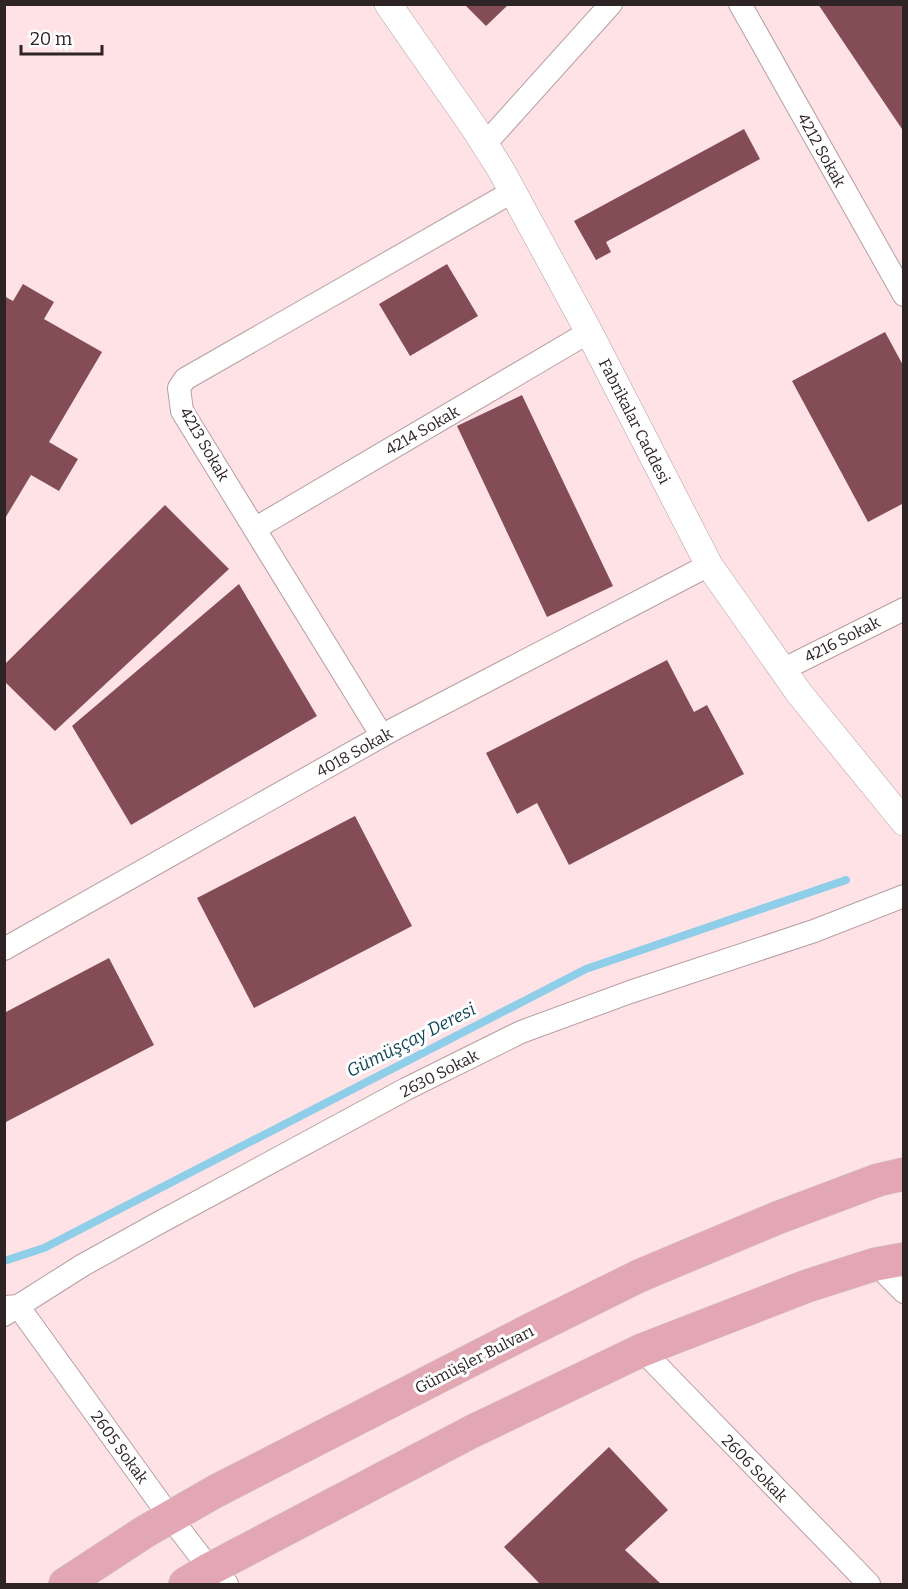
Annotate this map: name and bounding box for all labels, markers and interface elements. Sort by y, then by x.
scale bar [21,18,102,56]
text: 20 m [30,28,72,50]
street label: 4212 Sokak [794,110,850,190]
street label: Fabrikalar Caddesi [595,356,674,487]
street label: 4214 Sokak [382,402,463,459]
street label: 4213 Sokak [176,404,233,484]
street label: 4216 Sokak [801,612,883,667]
street label: 4018 Sokak [313,724,396,781]
water label: Gümüşçay Deresi [343,998,479,1082]
street label: 2630 Sokak [397,1046,482,1101]
street label: Gümüşler Bulvarı [412,1321,537,1398]
street label: 2605 Sokak [87,1407,152,1487]
street label: 2606 Sokak [718,1431,791,1506]

